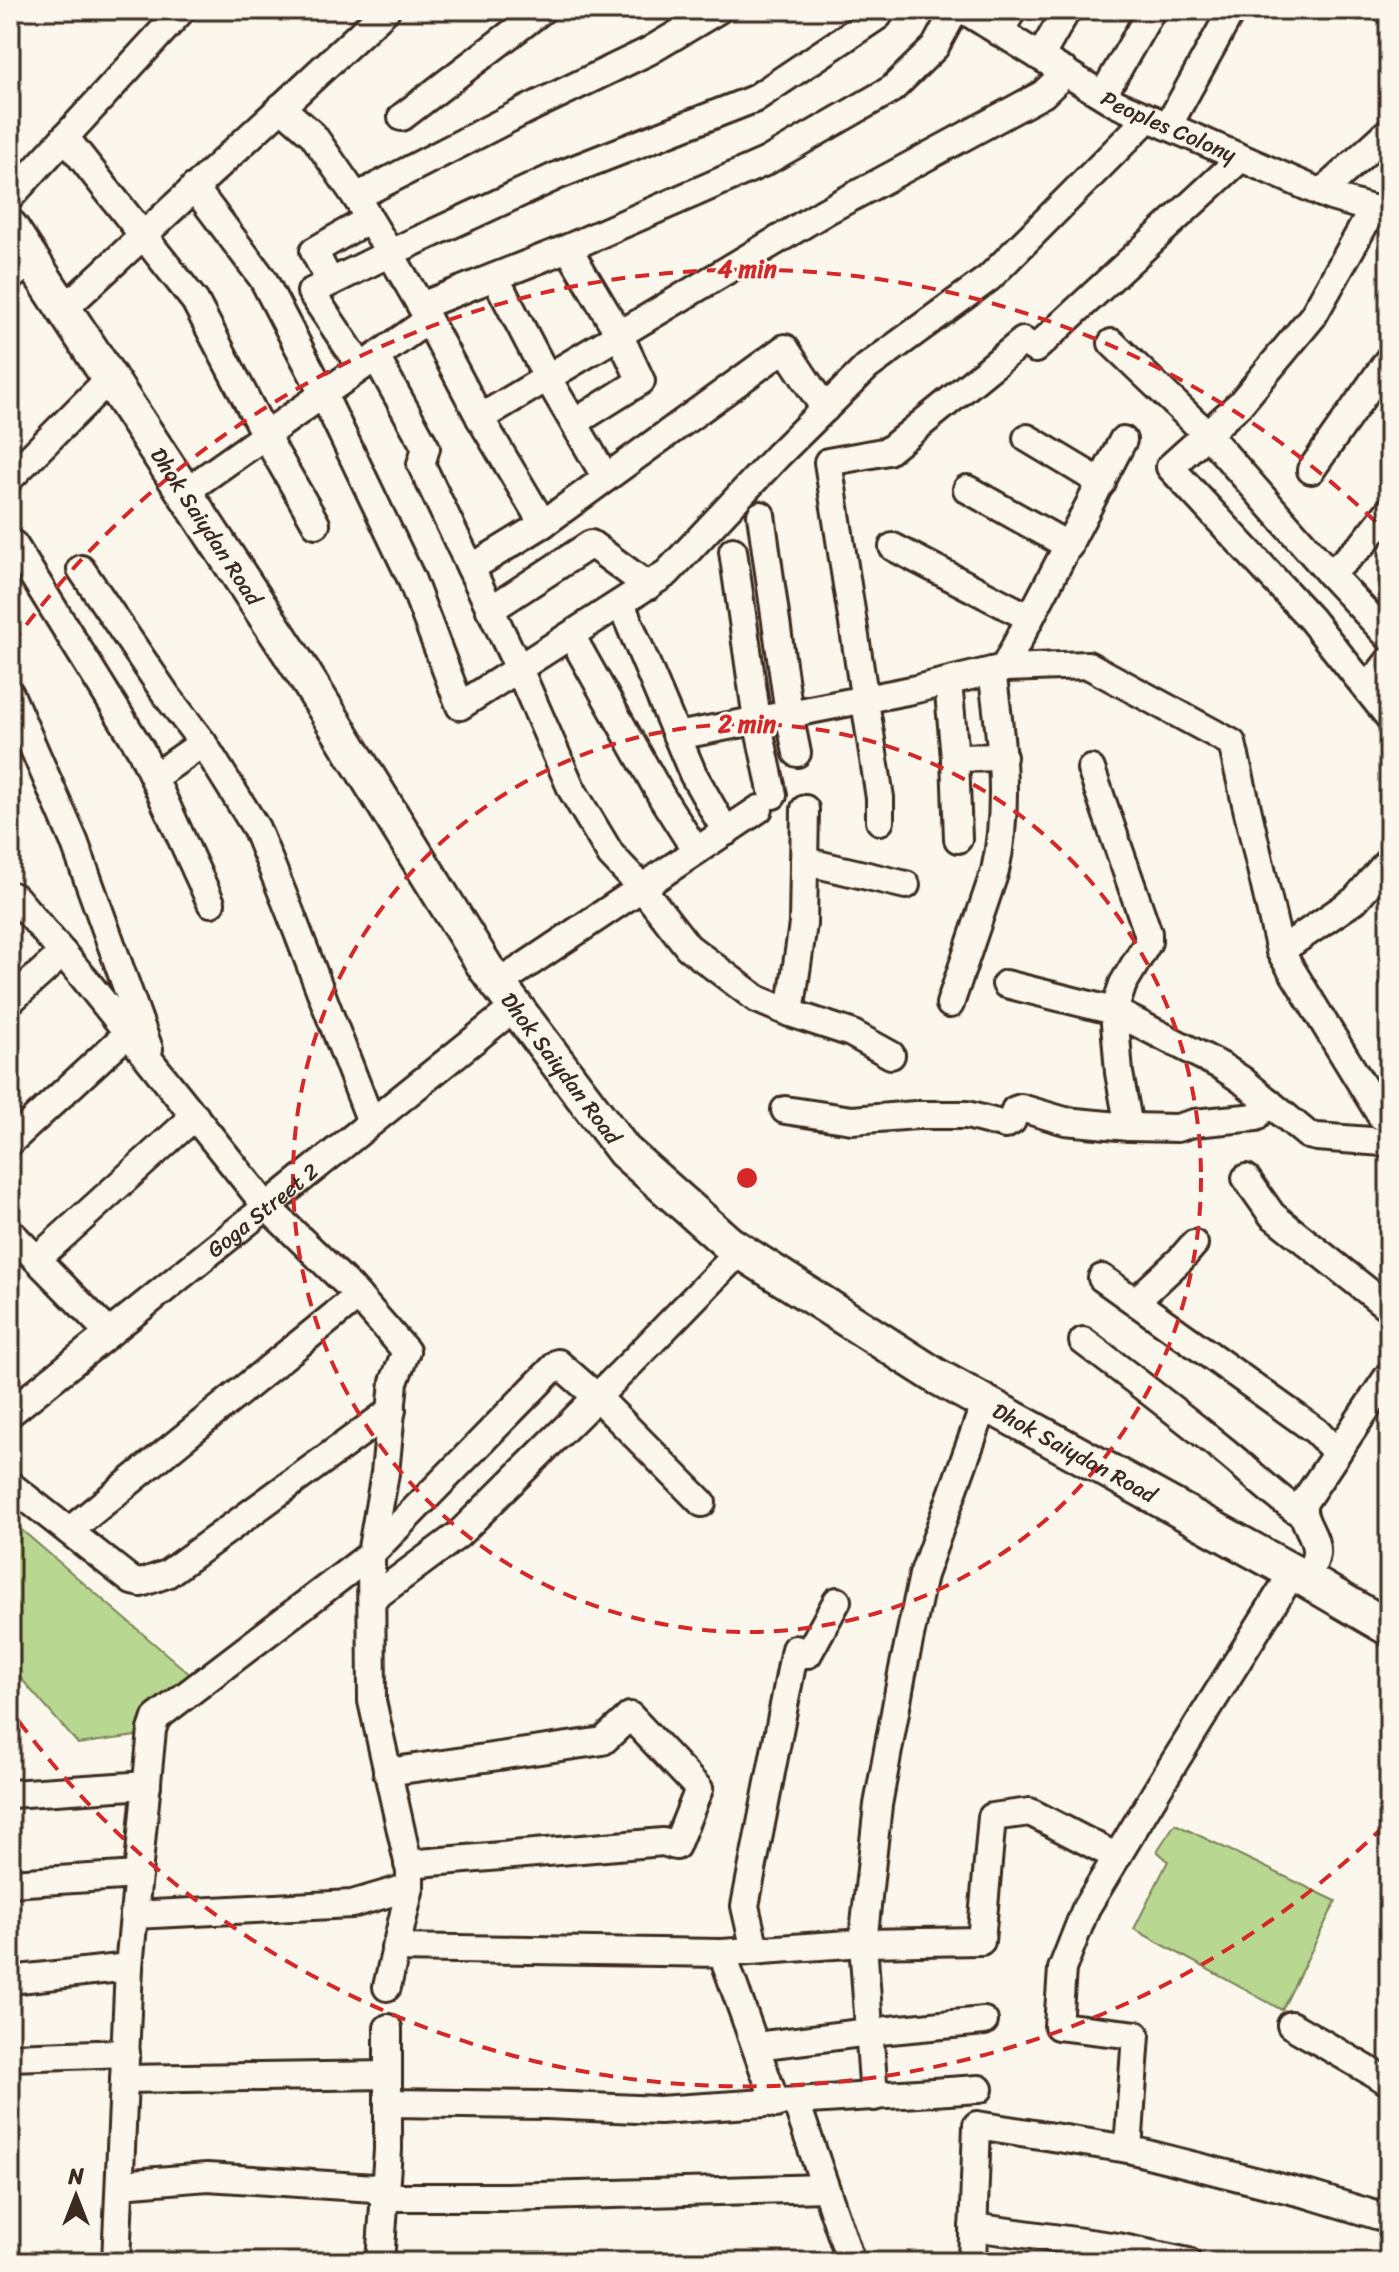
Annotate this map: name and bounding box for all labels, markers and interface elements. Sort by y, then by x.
street label: Peoples Colony [1093,79,1244,173]
text: 4 min [717,248,777,290]
street label: Dhok Saiydan Road [140,439,274,614]
text: 2 min [717,703,776,745]
street label: Dhok Saiydan Road [491,983,633,1154]
street label: Goga Street 2 [198,1152,328,1268]
centre of rings [733,1164,761,1192]
street label: Dhok Saiydan Road [985,1391,1165,1514]
north arrow [36,2156,116,2236]
text: N [67,2157,84,2196]

